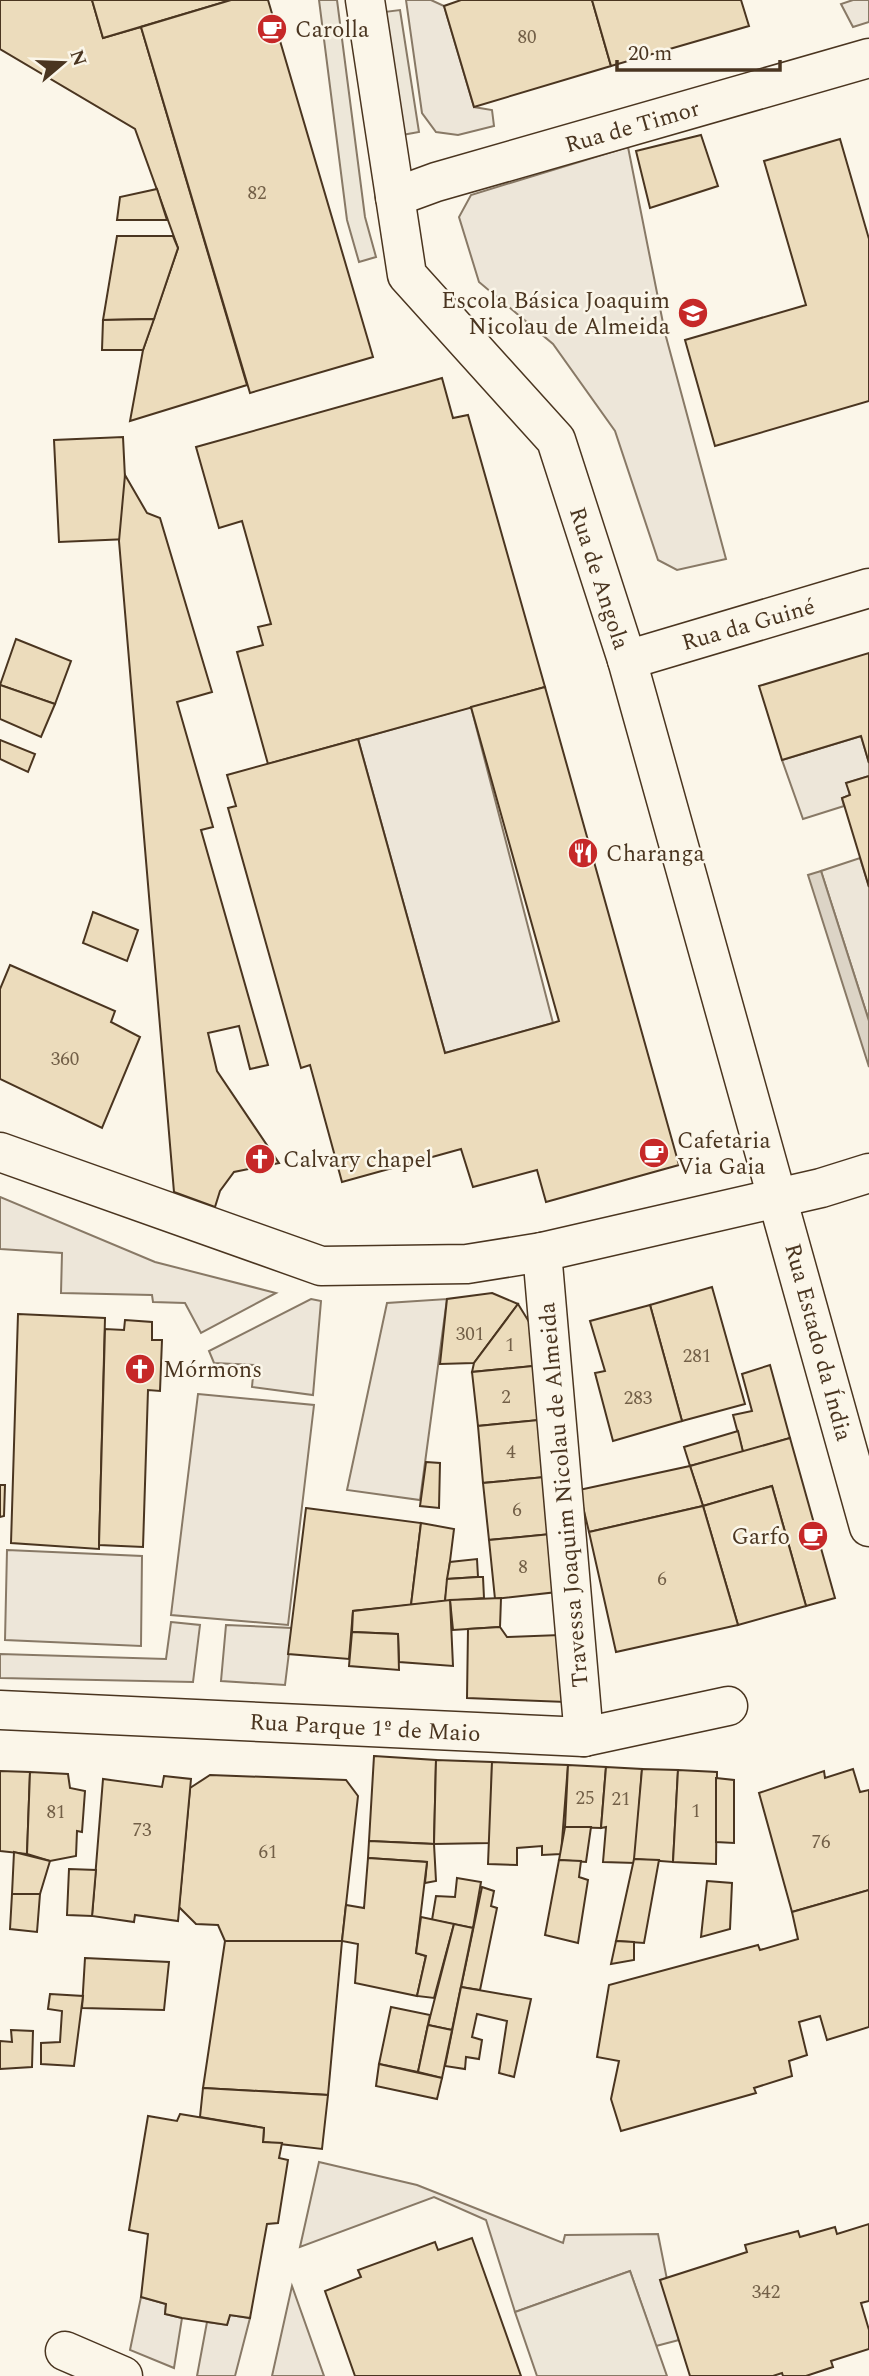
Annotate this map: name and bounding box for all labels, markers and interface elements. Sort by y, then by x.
cafe icon: Carolla [255,12,289,46]
place label: Carolla [295,13,369,48]
house number: 80 [517,23,537,52]
north arrow [28,28,98,98]
scale bar [617,28,780,72]
text: 20 m [628,38,672,70]
text: N [61,46,94,70]
street label: Rua de Timor [561,91,704,163]
house number: 82 [247,179,267,208]
place label: Escola Básica Joaquim Nicolau de Almeida [441,284,670,345]
school or university icon: Escola Básica Joaquim Nicolau de Almeida [676,296,710,330]
street label: Rua de Angola [559,503,638,654]
street label: Rua da Guiné [678,590,819,661]
restaurant icon: Charanga [566,836,600,870]
place label: Charanga [606,837,705,872]
house number: 360 [51,1045,79,1074]
place label: Cafetaria Via Gaia [677,1124,771,1185]
cafe icon: Cafetaria Via Gaia [637,1136,671,1170]
church icon: Calvary chapel [243,1142,277,1176]
place label: Calvary chapel [283,1143,432,1178]
street label: Rua Estado da Índia [774,1239,861,1445]
street label: Travessa Joaquim Nicolau de Almeida [530,1301,599,1689]
house number: 301 [456,1320,484,1349]
house number: 1 [505,1331,515,1360]
house number: 281 [683,1342,711,1371]
church icon: Mórmons [123,1352,157,1386]
place label: Mórmons [163,1353,262,1388]
house number: 2 [501,1383,511,1412]
house number: 283 [624,1384,653,1413]
house number: 4 [506,1438,516,1467]
house number: 6 [512,1496,522,1525]
cafe icon: Garfo [796,1519,830,1553]
place label: Garfo [731,1520,790,1555]
house number: 8 [518,1553,528,1582]
house number: 6 [657,1565,667,1594]
street label: Rua Parque 1º de Maio [248,1705,481,1752]
house number: 25 [575,1784,595,1813]
house number: 21 [611,1785,631,1814]
house number: 1 [691,1797,701,1826]
house number: 81 [46,1798,66,1827]
house number: 73 [132,1816,152,1845]
house number: 76 [811,1828,831,1857]
house number: 61 [258,1838,278,1867]
house number: 342 [752,2278,780,2307]

